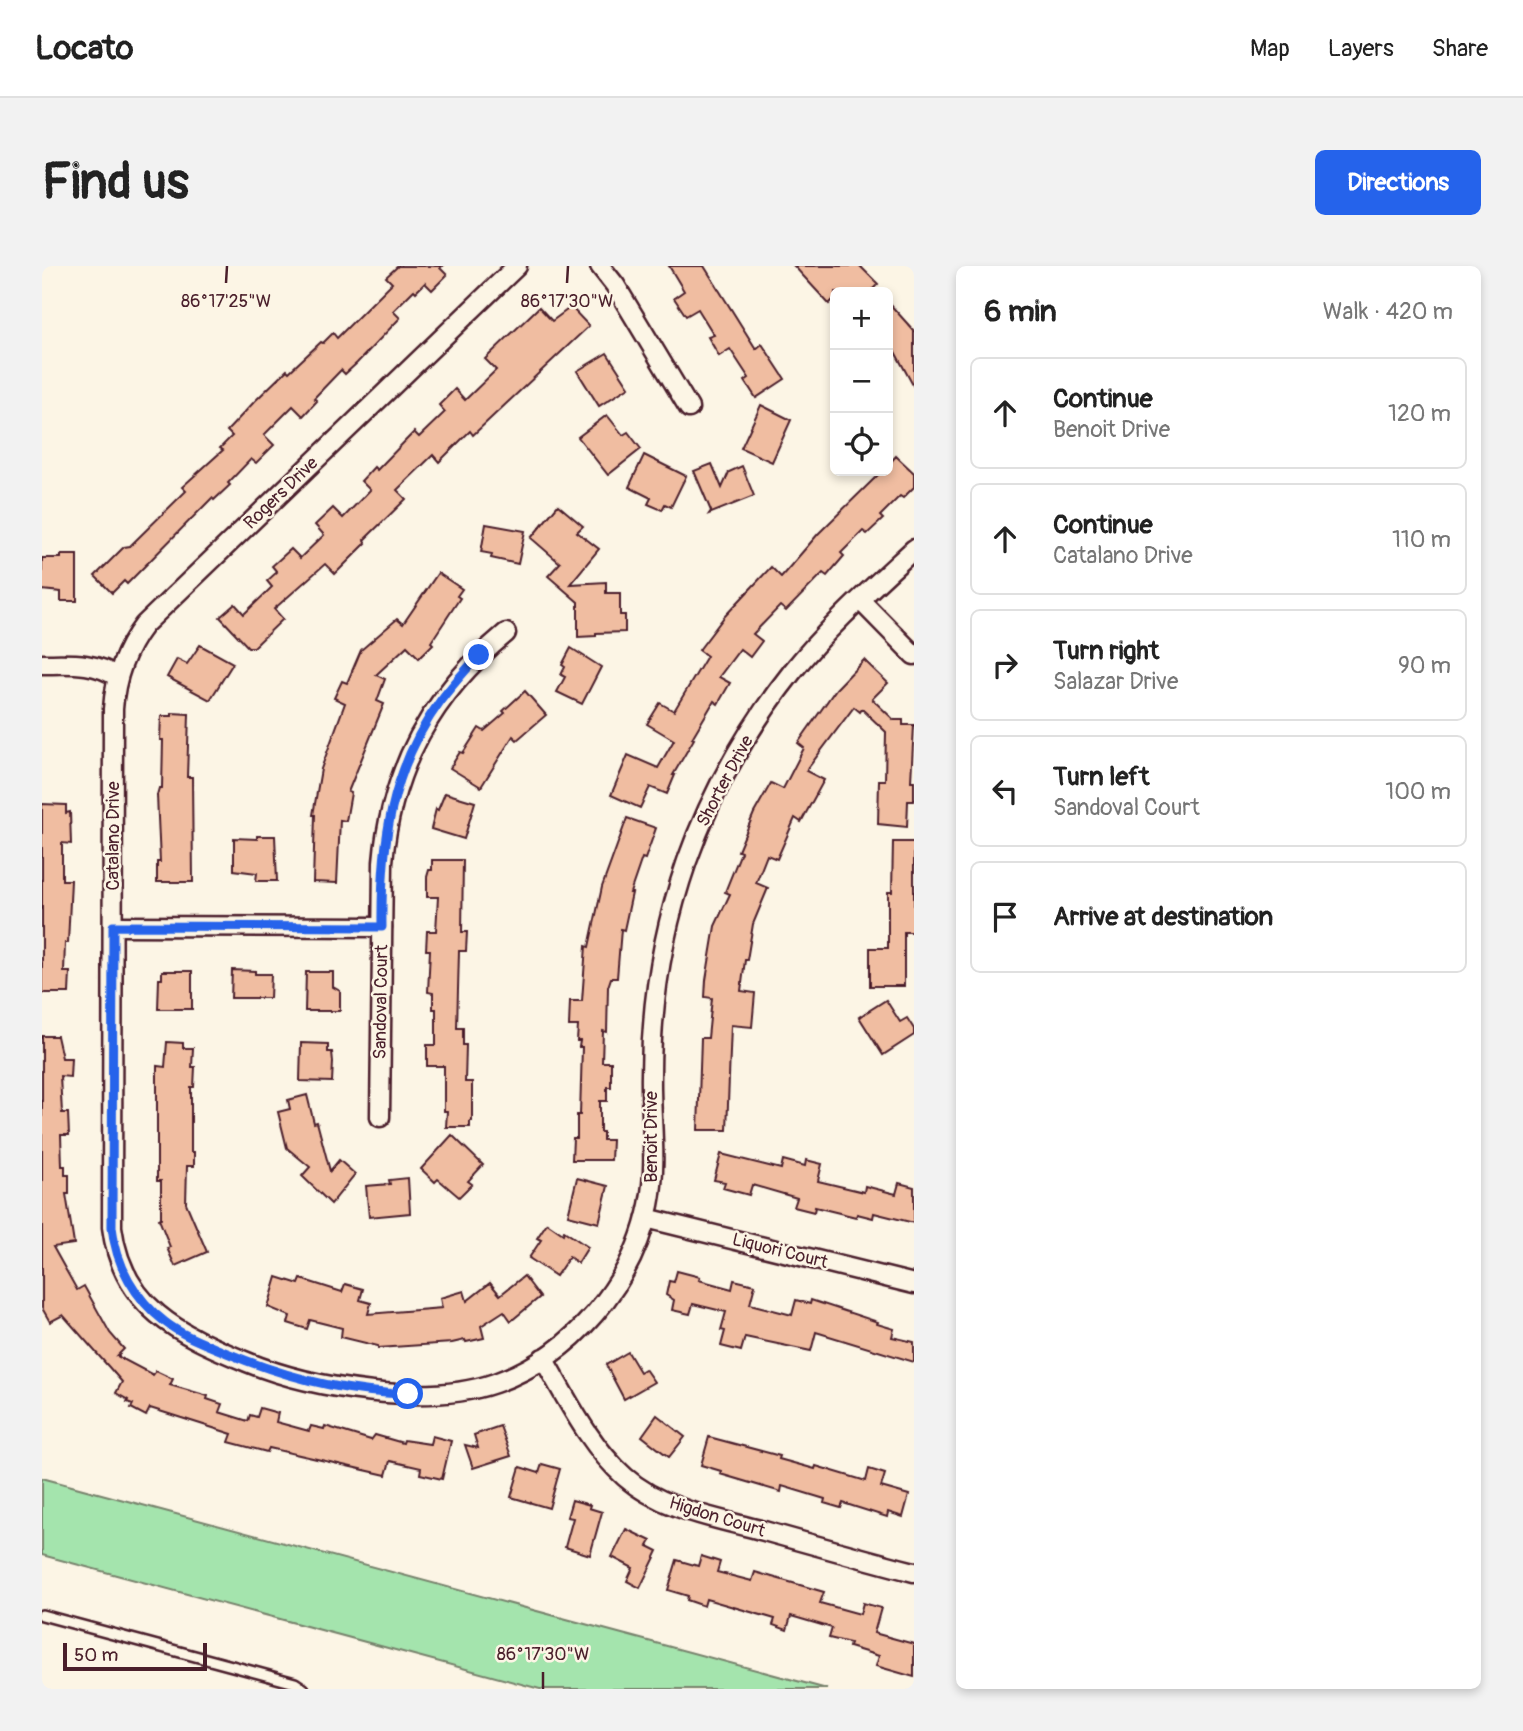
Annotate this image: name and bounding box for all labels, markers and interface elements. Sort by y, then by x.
text: Locato [35,28,133,69]
text: Map [1250,34,1290,63]
text: Layers [1328,34,1394,63]
text: Share [1432,34,1488,63]
button: Directions [1315,150,1481,215]
text: Find us [42,152,189,213]
map controls [830,287,893,476]
button: + [830,287,893,350]
text: 86°17'25"W [181,290,271,313]
text: 86°17'30"W [521,290,613,313]
text: 6 min [984,293,1057,330]
text: Walk · 420 m [1323,297,1453,326]
button: − [830,350,893,413]
text: Continue [1053,383,1153,415]
icon: ahead [986,394,1024,432]
text: 120 m [1388,399,1451,428]
button: locate [830,413,893,476]
text: Benoit Drive [1053,415,1170,444]
street label: Rogers Drive [239,452,323,534]
text: Continue [1053,509,1153,541]
icon: ahead [986,520,1024,558]
text: 110 m [1392,525,1451,554]
text: Catalano Drive [1053,541,1193,570]
text: Turn right [1053,635,1159,667]
route end [463,639,494,670]
icon: right [986,646,1024,684]
text: 90 m [1398,651,1451,680]
text: Salazar Drive [1053,667,1178,696]
street label: Shorter Drive [691,731,759,831]
text: Turn left [1053,761,1149,793]
icon: left [986,772,1024,810]
text: 100 m [1385,777,1451,806]
street label: Catalano Drive [102,781,125,891]
text: Sandoval Court [1053,793,1200,822]
icon: arrive [986,898,1024,936]
text: Arrive at destination [1053,901,1273,933]
street label: Sandoval Court [368,944,394,1060]
street label: Benoit Drive [640,1091,663,1183]
street label: Liquori Court [730,1228,831,1274]
route start [392,1378,423,1409]
street label: Higdon Court [666,1492,769,1543]
scale bar [63,1640,206,1672]
text: 50 m [74,1643,118,1667]
text: 86°17'30"W [497,1643,589,1666]

